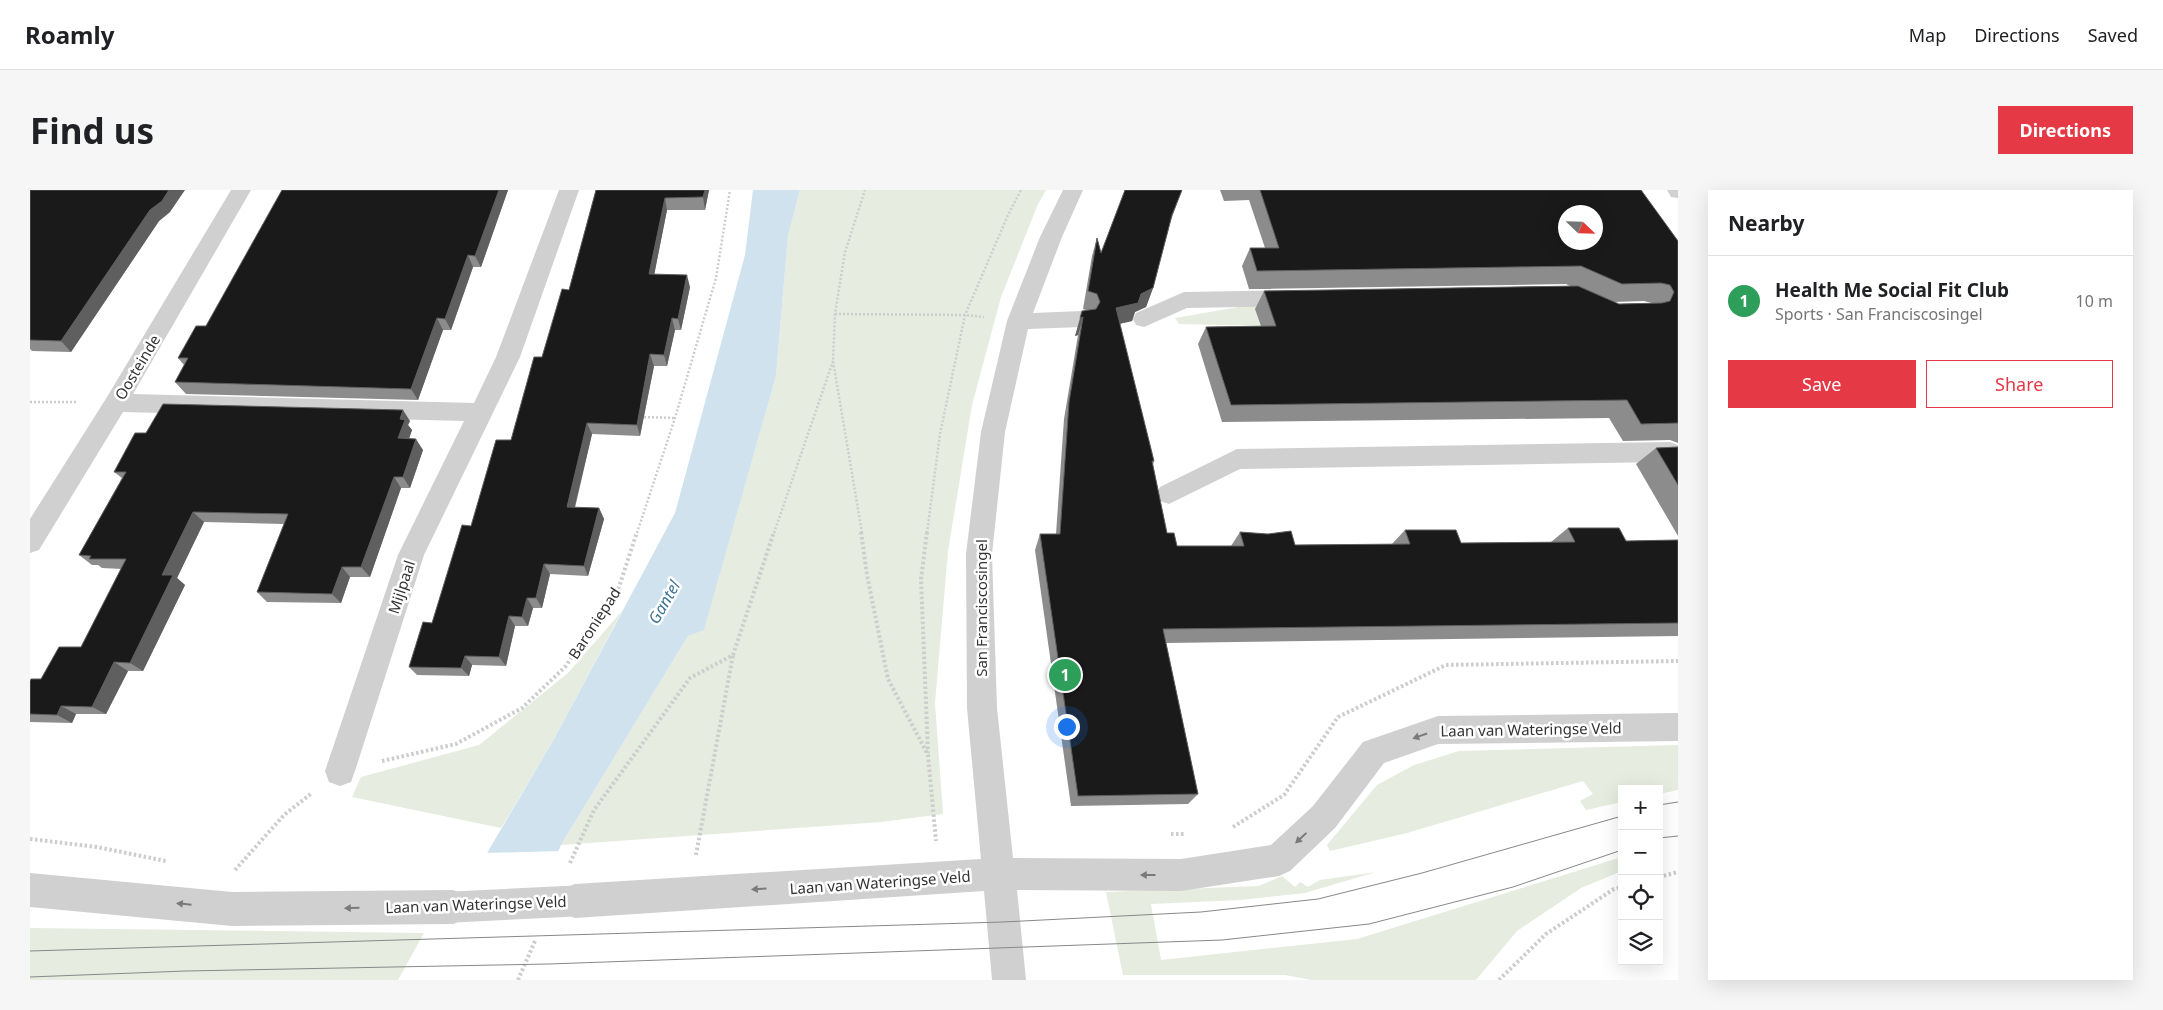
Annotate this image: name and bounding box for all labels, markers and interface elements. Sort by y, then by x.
text: Roamly [25,18,114,51]
text: Map [1909,23,1946,47]
text: Directions [1974,23,2060,47]
text: Saved [2088,23,2138,47]
button: Directions [1998,106,2133,154]
text: Find us [30,107,154,154]
north arrow [1558,205,1603,250]
text: Nearby [1728,209,1804,237]
text: Health Me Social Fit Club [1775,277,2009,303]
text: 1 [1739,290,1749,312]
text: 10 m [2076,290,2113,312]
text: Sports · San Franciscosingel [1775,303,1983,325]
street label: Oosteinde [110,331,164,403]
button: Save [1728,360,1916,408]
button: Share [1926,360,2113,408]
street label: San Franciscosingel [971,539,991,677]
street label: Mijlpaal [383,558,419,616]
water label: Gantel [643,576,686,628]
street label: Baroniepad [563,583,625,663]
pin: 1 [1049,656,1081,694]
your location [1054,714,1080,740]
street label: Laan van Wateringse Veld [1440,717,1622,741]
one-way arrow [1413,733,1428,740]
map controls [1618,785,1663,965]
button: + [1618,785,1663,830]
button: − [1618,830,1663,875]
one-way arrow [1296,832,1308,844]
street label: Laan van Wateringse Veld [789,866,971,898]
one-way arrow [1140,871,1156,879]
button: locate [1618,875,1663,920]
one-way arrow [751,886,767,894]
street label: Laan van Wateringse Veld [385,891,567,917]
one-way arrow [176,900,192,908]
one-way arrow [344,904,360,912]
button: layers [1618,920,1663,965]

